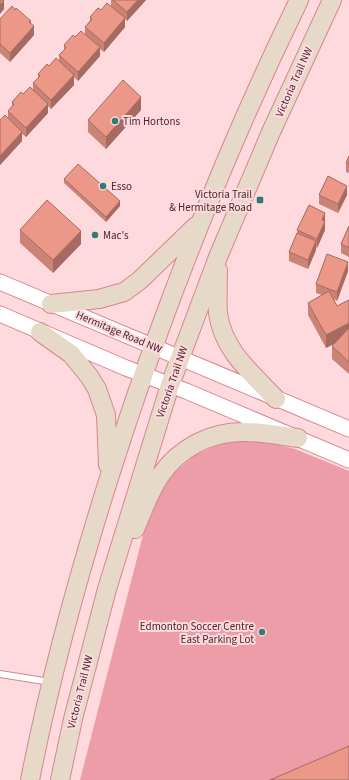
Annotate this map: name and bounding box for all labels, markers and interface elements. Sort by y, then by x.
street label: Victoria Trail NW [272,44,316,119]
place label: Tim Hortons [123,114,180,129]
marker: Tim Hortons [110,116,120,126]
place label: Esso [111,179,132,194]
marker: Esso [98,181,108,191]
place label: Victoria Trail & Hermitage Road [169,187,252,215]
marker: Victoria Trail & Hermitage Road [255,195,265,205]
place label: Mac's [103,228,129,243]
marker: Mac's [90,230,100,240]
street label: Hermitage Road NW [74,307,165,357]
street label: Victoria Trail NW [153,344,191,420]
place label: Edmonton Soccer Centre East Parking Lot [140,619,255,647]
marker: Edmonton Soccer Centre East Parking Lot [257,627,267,637]
street label: Victoria Trail NW [64,653,96,730]

